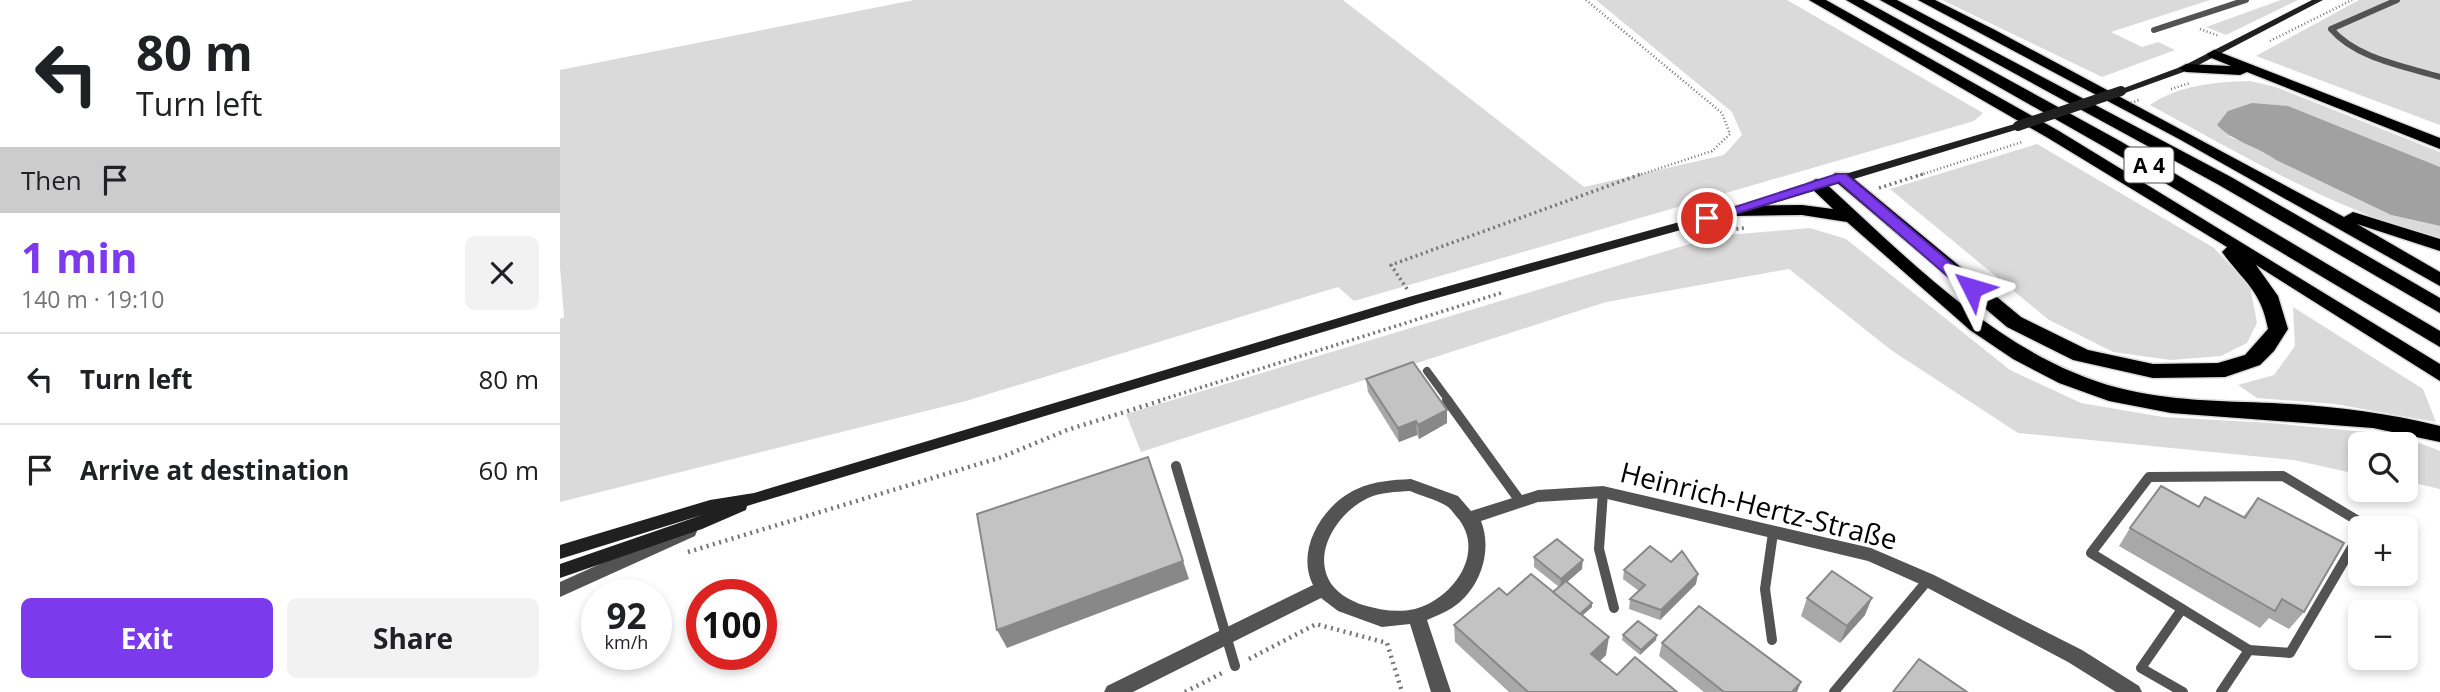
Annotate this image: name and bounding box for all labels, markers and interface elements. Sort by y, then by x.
text: 80 m [136,19,253,85]
icon: left [21,28,112,119]
text: Turn left [136,82,262,125]
road number: A 4 [2124,148,2174,182]
icon: arrive [96,161,134,199]
text: Then [21,162,82,198]
pin [1677,188,1737,248]
icon: arrive [1688,199,1726,237]
text: 1 min [21,228,138,285]
button: close [465,236,539,310]
position arrow [1935,251,2009,325]
text: 140 m · 19:10 [21,283,164,315]
icon: left [21,360,59,398]
text: Turn left [80,361,192,397]
text: 80 m [478,361,539,397]
map controls [2348,432,2418,670]
button: search [2348,432,2418,502]
icon: arrive [21,451,59,489]
text: Arrive at destination [80,452,349,488]
text: 60 m [478,452,539,488]
street label: Heinrich-Hertz-Straße [1617,452,1901,558]
button: + [2348,516,2418,586]
speed limit sign: 100 [686,579,777,670]
text: 92 [606,592,647,639]
button: Exit [21,598,273,678]
button: Share [287,598,539,678]
button: − [2348,600,2418,670]
text: km/h [605,630,648,654]

